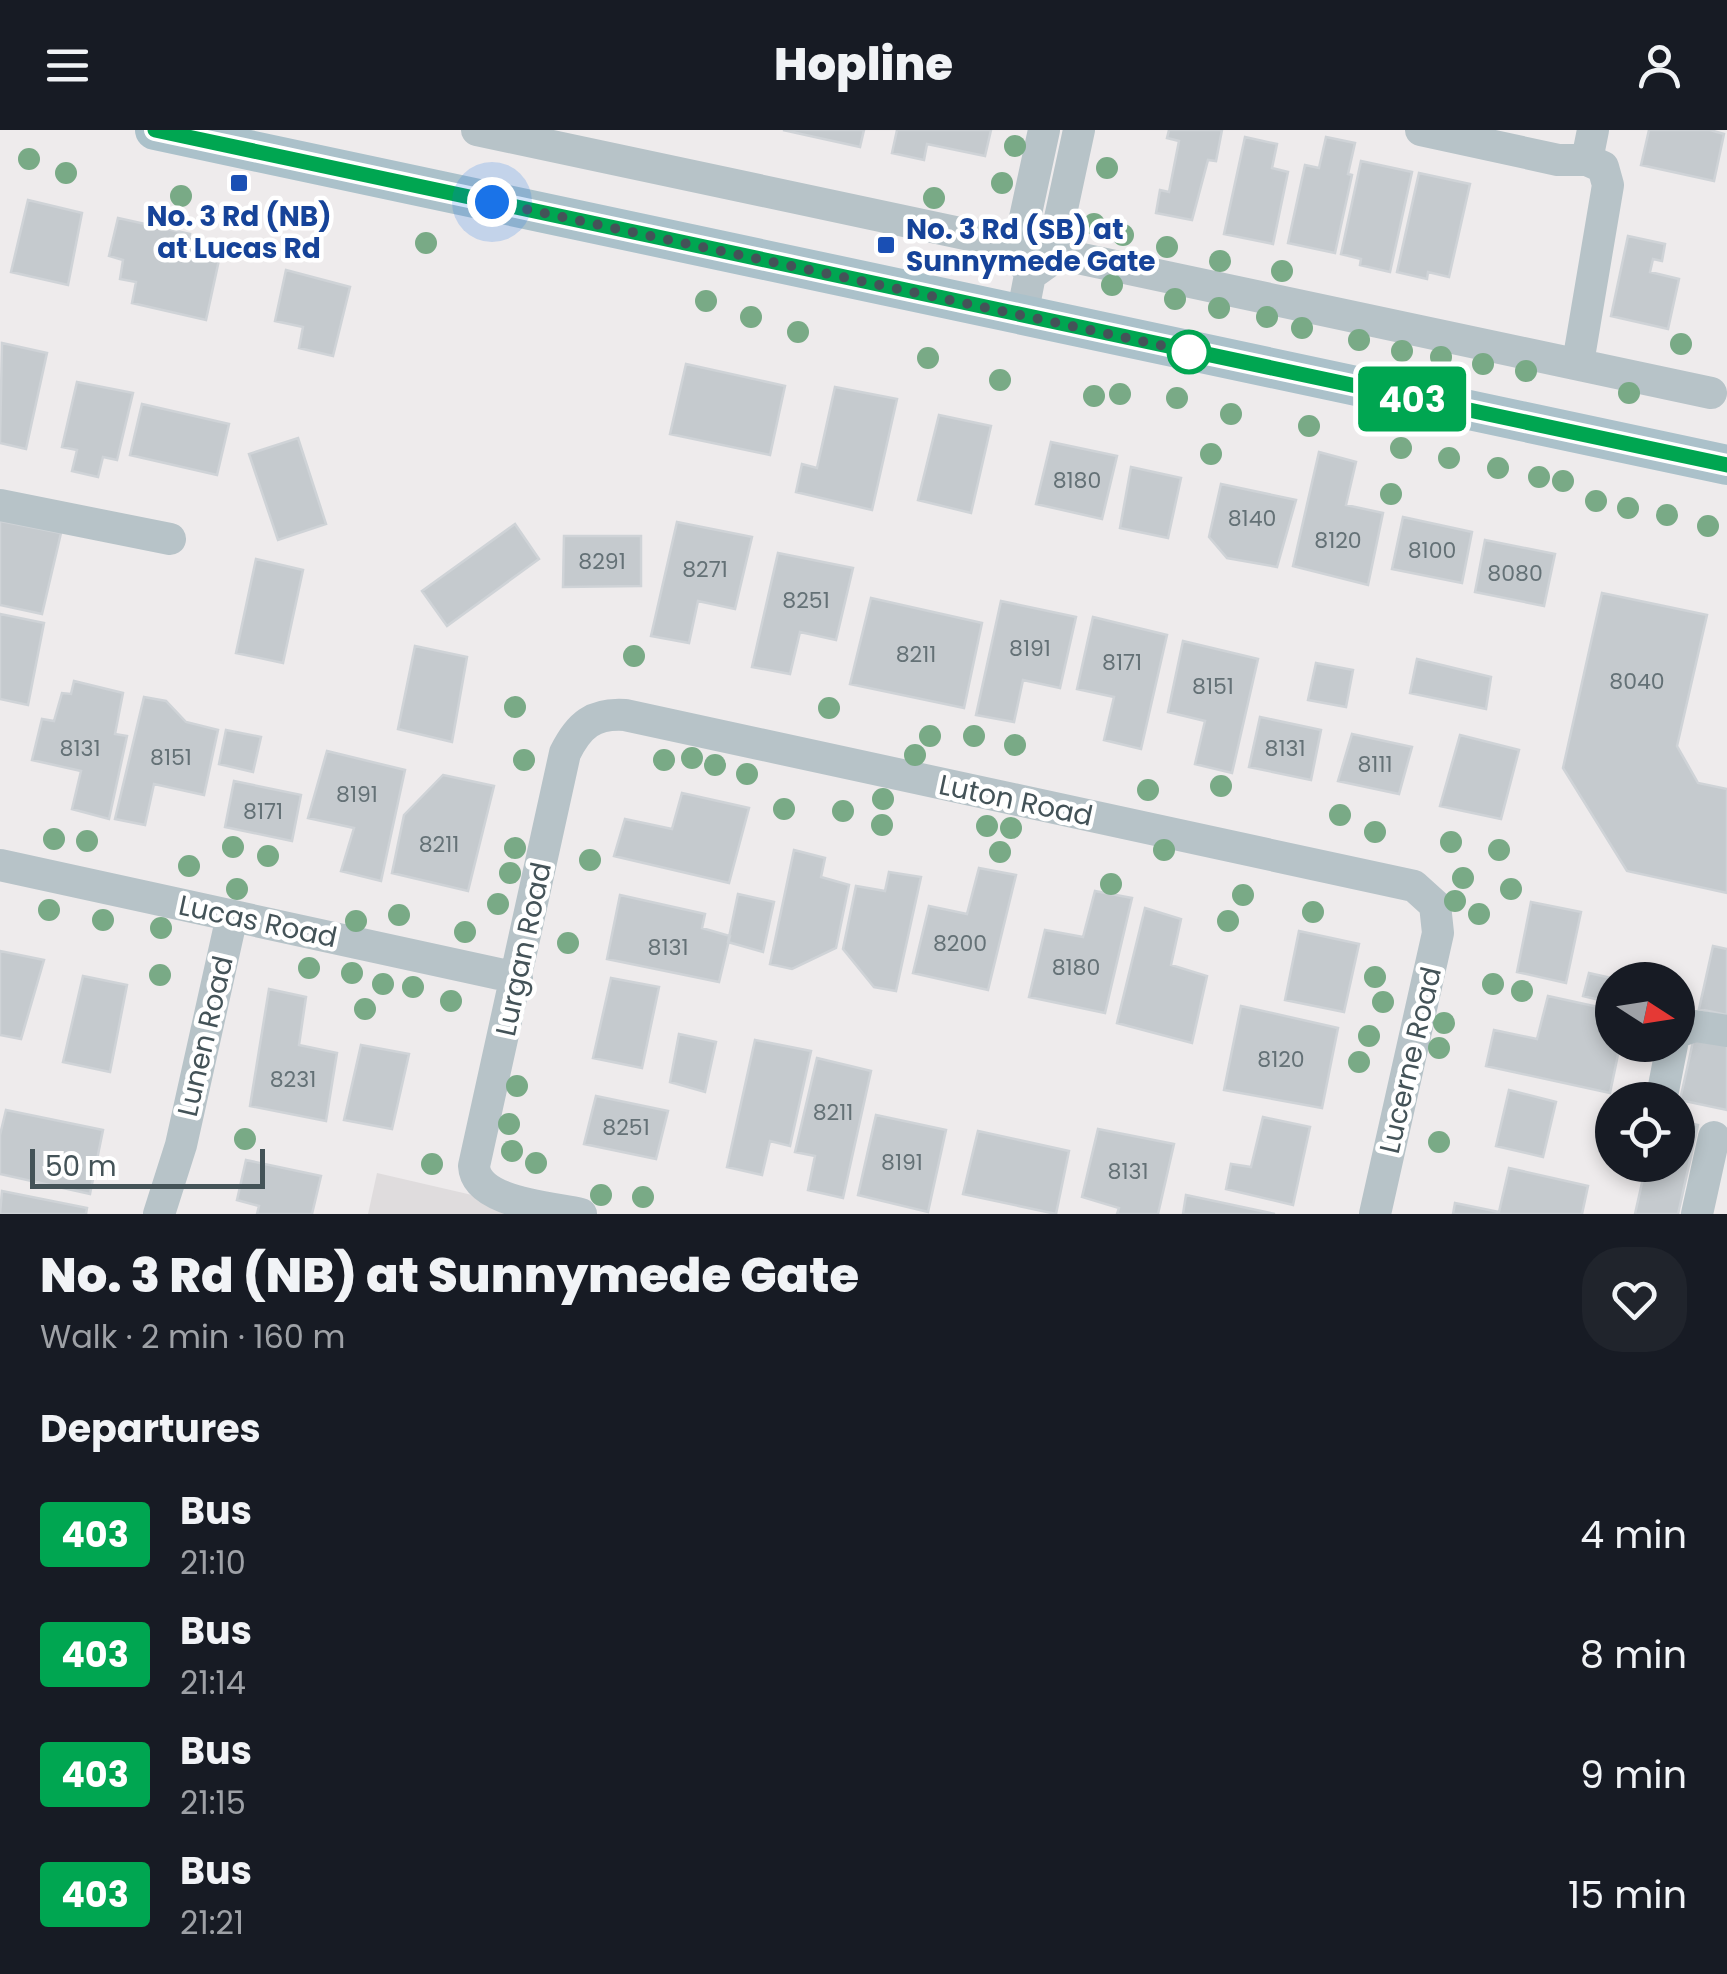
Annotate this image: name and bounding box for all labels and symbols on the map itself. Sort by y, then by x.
marker: No. 3 Rd (NB) at Lucas Rd [228,172,250,194]
your location [467,177,517,227]
place label: No. 3 Rd (NB) at Lucas Rd [146,197,332,268]
place label: No. 3 Rd (SB) at Sunnymede Gate [906,210,1156,281]
marker: No. 3 Rd (SB) at Sunnymede Gate [875,234,897,256]
unlabelled marker [1168,331,1210,373]
line badge: 403 [1354,366,1470,432]
house number: 8180 [1053,465,1101,496]
house number: 8140 [1228,503,1276,534]
house number: 8120 [1314,525,1362,556]
house number: 8100 [1408,535,1456,566]
house number: 8291 [578,546,626,577]
house number: 8271 [682,554,728,585]
house number: 8080 [1487,558,1543,589]
house number: 8251 [782,585,830,616]
house number: 8191 [1009,633,1051,664]
house number: 8211 [896,639,936,670]
house number: 8171 [1102,647,1142,678]
house number: 8040 [1609,666,1665,697]
house number: 8151 [1192,671,1234,702]
house number: 8131 [60,733,100,764]
house number: 8131 [1265,733,1305,764]
house number: 8151 [150,742,192,773]
house number: 8111 [1357,749,1393,780]
street label: Luton Road [935,765,1096,836]
house number: 8191 [336,779,378,810]
house number: 8171 [243,796,283,827]
house number: 8211 [419,829,459,860]
street label: Lurgan Road [486,859,561,1039]
street label: Lucas Road [175,886,341,957]
house number: 8200 [933,928,987,959]
house number: 8131 [648,932,688,963]
street label: Lunen Road [168,952,243,1120]
house number: 8180 [1052,952,1100,983]
north arrow [1595,962,1695,1062]
street label: Lucerne Road [1370,963,1451,1157]
house number: 8120 [1257,1044,1305,1075]
house number: 8231 [270,1064,316,1095]
house number: 8211 [813,1097,853,1128]
house number: 8251 [602,1112,650,1143]
scale bar [30,1144,265,1188]
house number: 8191 [881,1147,923,1178]
house number: 8131 [1108,1156,1148,1187]

